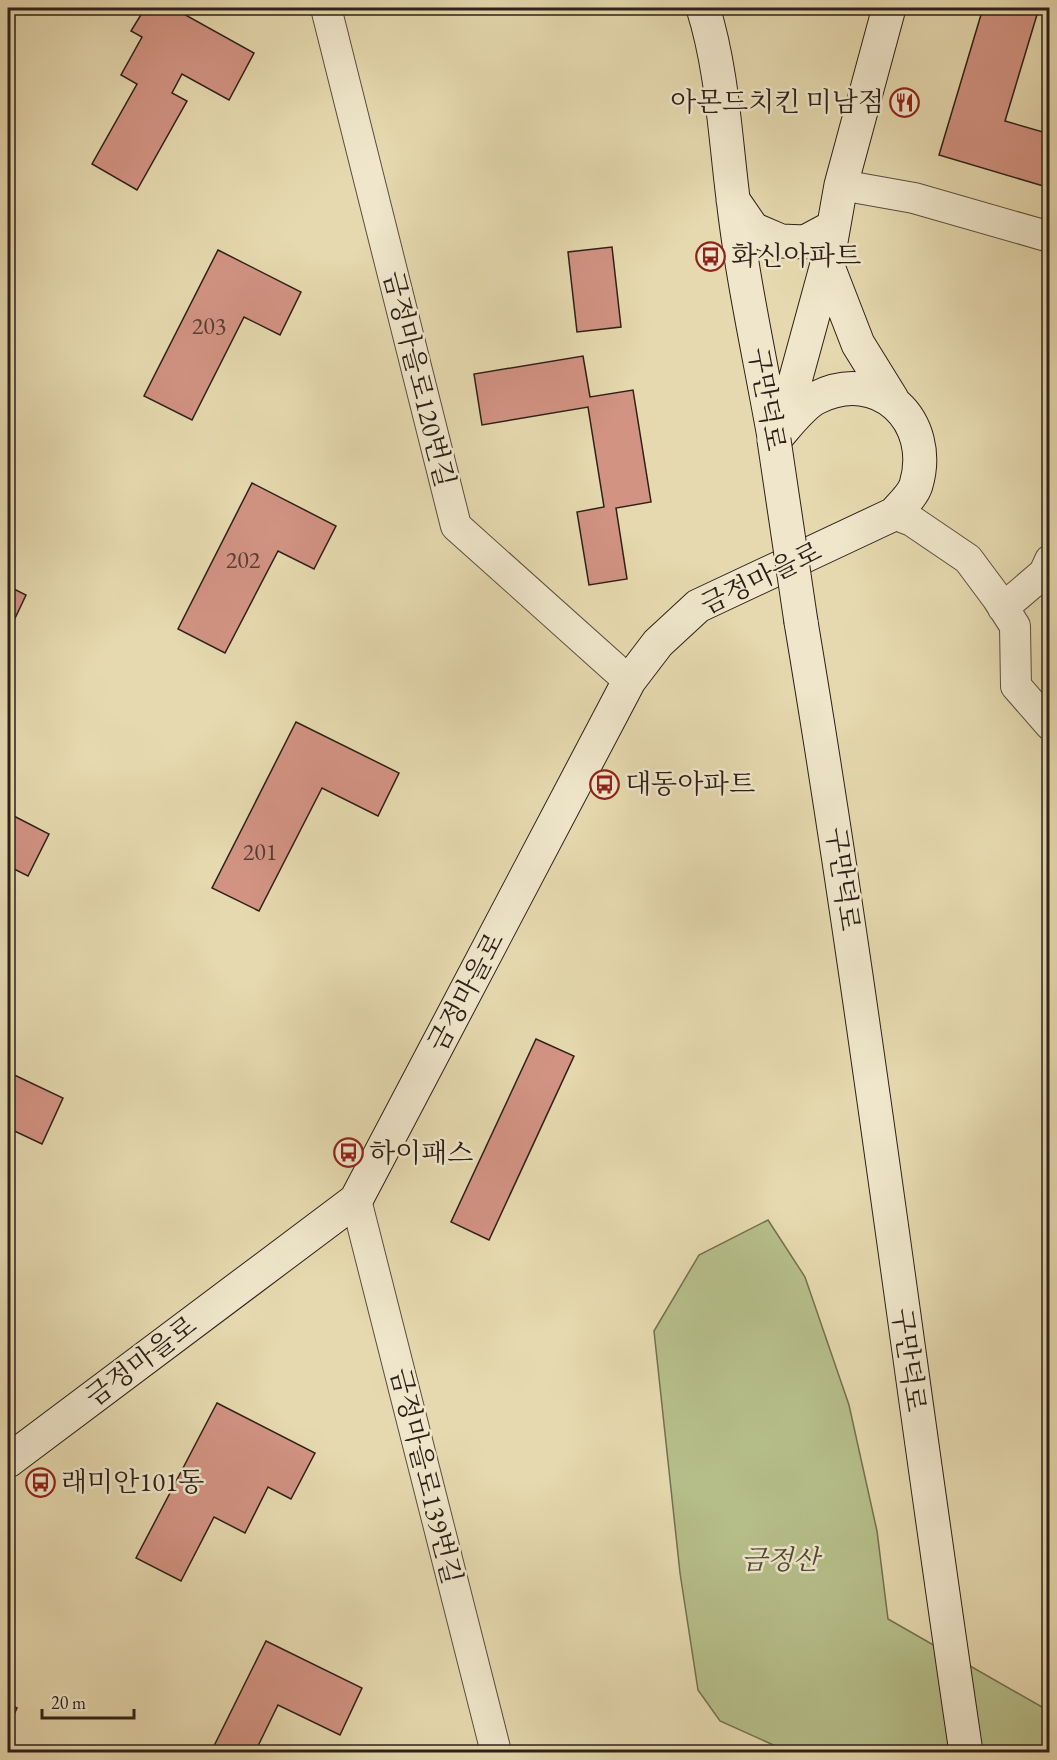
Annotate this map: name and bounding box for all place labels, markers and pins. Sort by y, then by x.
place label: 아몬드치킨 미남점 [670,84,884,119]
restaurant icon: 아몬드치킨 미남점 [889,86,921,118]
place label: 화신아파트 [731,238,861,273]
bus stop icon: 화신아파트 [694,240,726,272]
place label: 대동아파트 [625,766,755,801]
bus stop icon: 대동아파트 [588,768,620,800]
place label: 하이패스 [369,1135,473,1170]
bus stop icon: 하이패스 [332,1137,364,1169]
place label: 래미안101동 [61,1464,204,1499]
bus stop icon: 래미안101동 [24,1466,56,1498]

